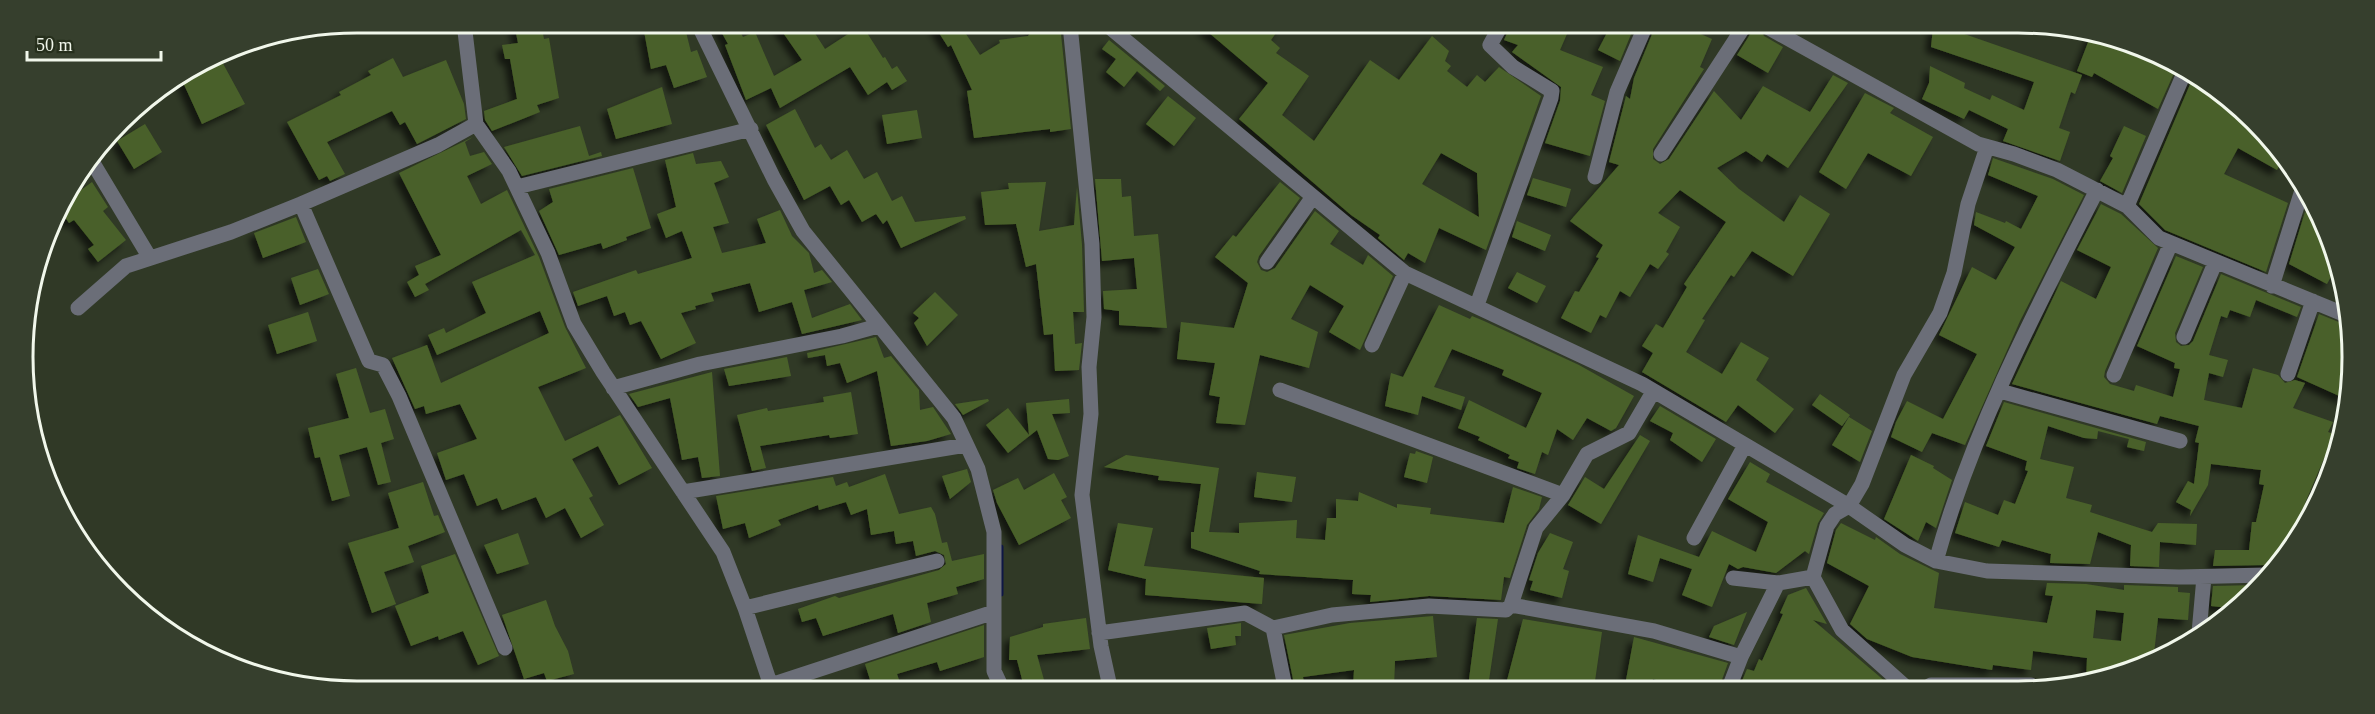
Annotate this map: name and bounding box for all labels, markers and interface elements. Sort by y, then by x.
scale bar [27,24,160,62]
text: 50 m [36,35,73,55]

